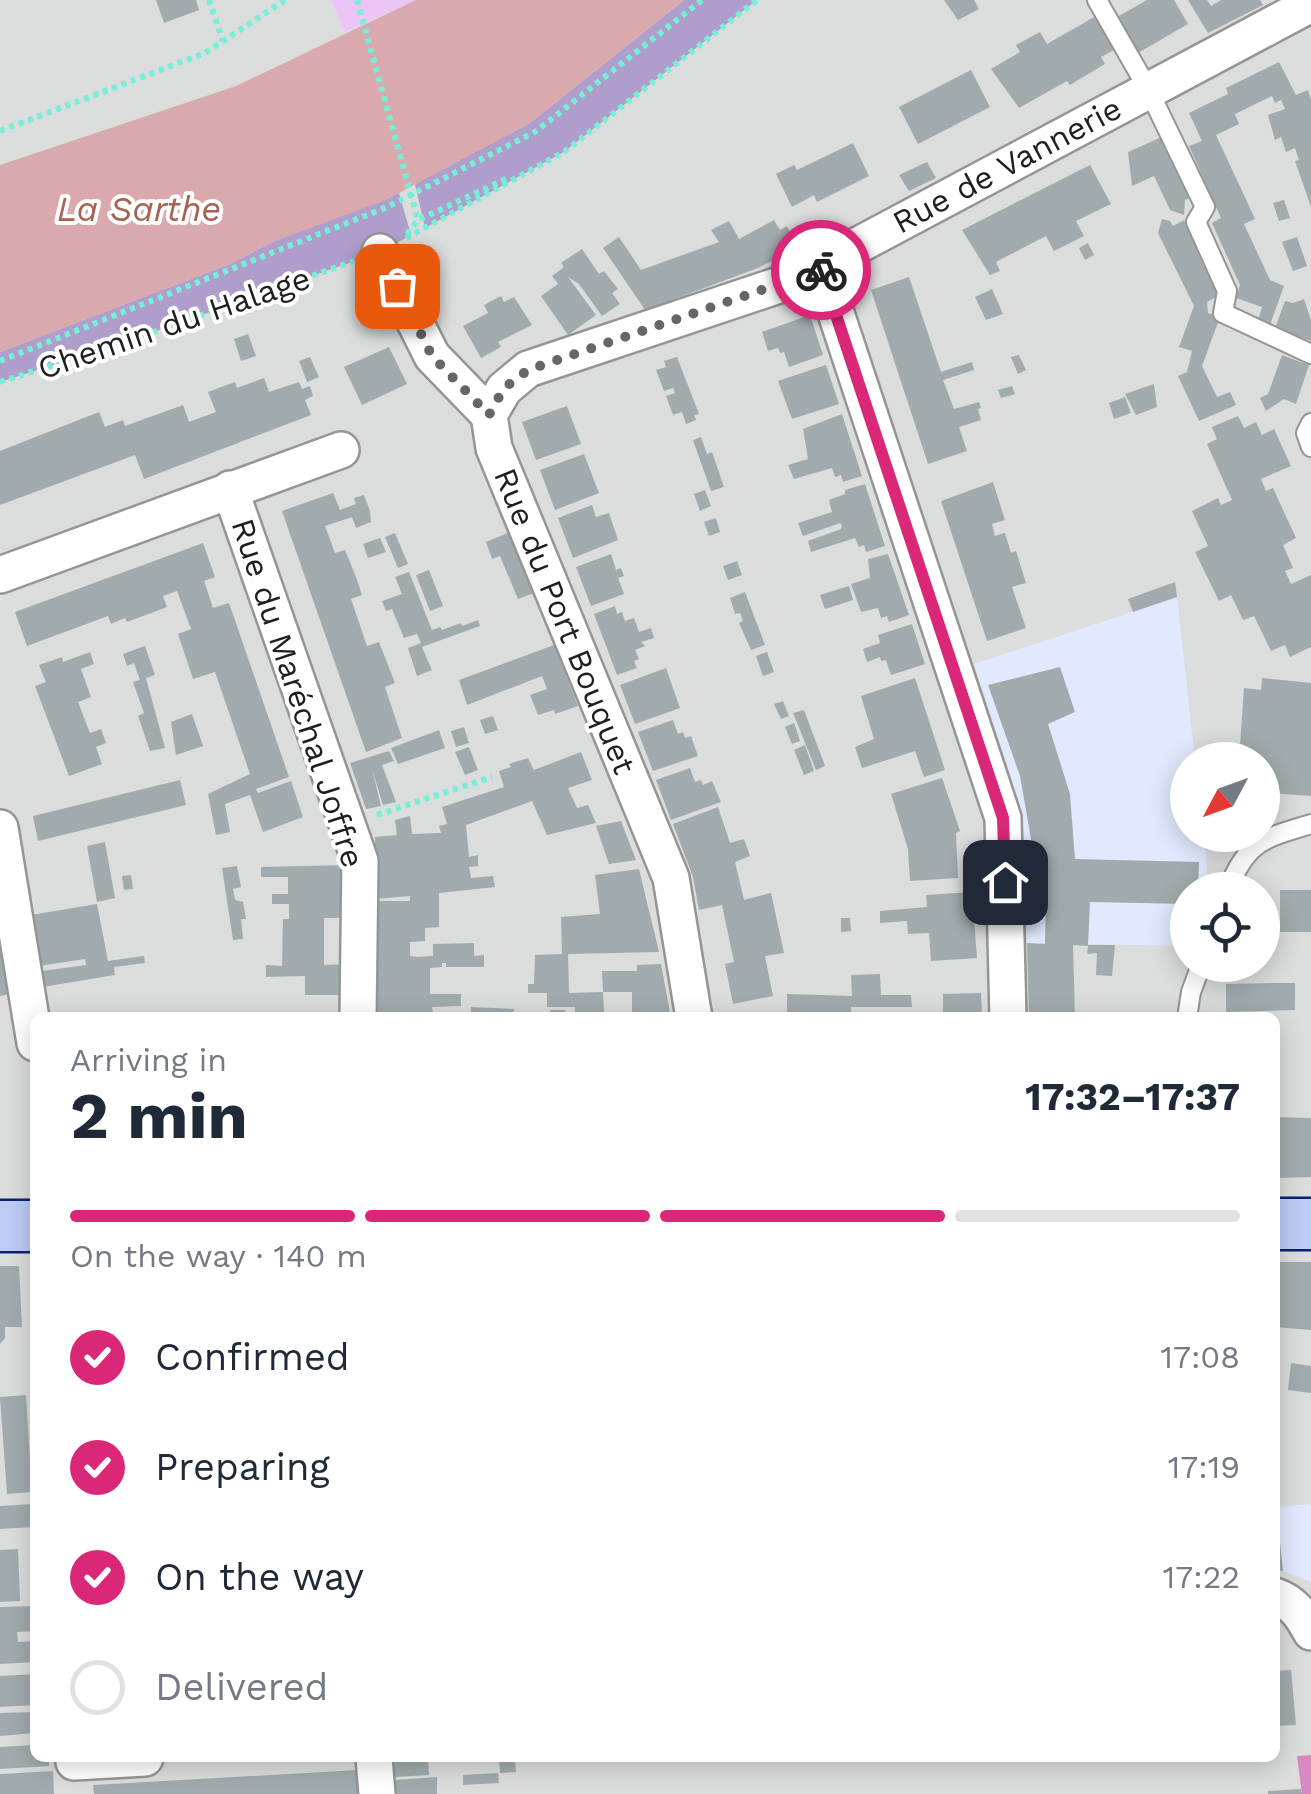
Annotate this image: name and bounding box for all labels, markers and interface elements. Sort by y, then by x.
street label: Rue de Vannerie [886,89,1128,241]
water label: La Sarthe [57,188,221,230]
courier [771,220,871,320]
icon: bike [794,243,849,298]
pin [355,244,440,329]
street label: Chemin du Halage [33,259,315,387]
icon: bag [370,259,425,314]
street label: Rue du Port Bouquet [486,462,644,780]
street label: Rue du Maréchal Joffre [224,514,372,872]
north arrow [1170,742,1280,852]
map controls [1170,742,1280,982]
pin [963,840,1048,925]
icon: home [978,855,1033,910]
button: locate [1170,872,1280,982]
text: Arriving in [70,1041,227,1079]
text: 17:32–17:37 [1025,1075,1240,1119]
text: 2 min [70,1078,248,1154]
text: On the way · 140 m [70,1237,367,1275]
icon: check [70,1330,125,1385]
text: Confirmed [155,1335,350,1379]
text: 17:08 [1160,1338,1240,1376]
icon: check [70,1440,125,1495]
text: Preparing [155,1445,330,1489]
text: 17:19 [1168,1448,1240,1486]
icon: check [70,1550,125,1605]
text: On the way [155,1555,364,1599]
text: 17:22 [1163,1558,1240,1596]
text: Delivered [155,1665,328,1709]

